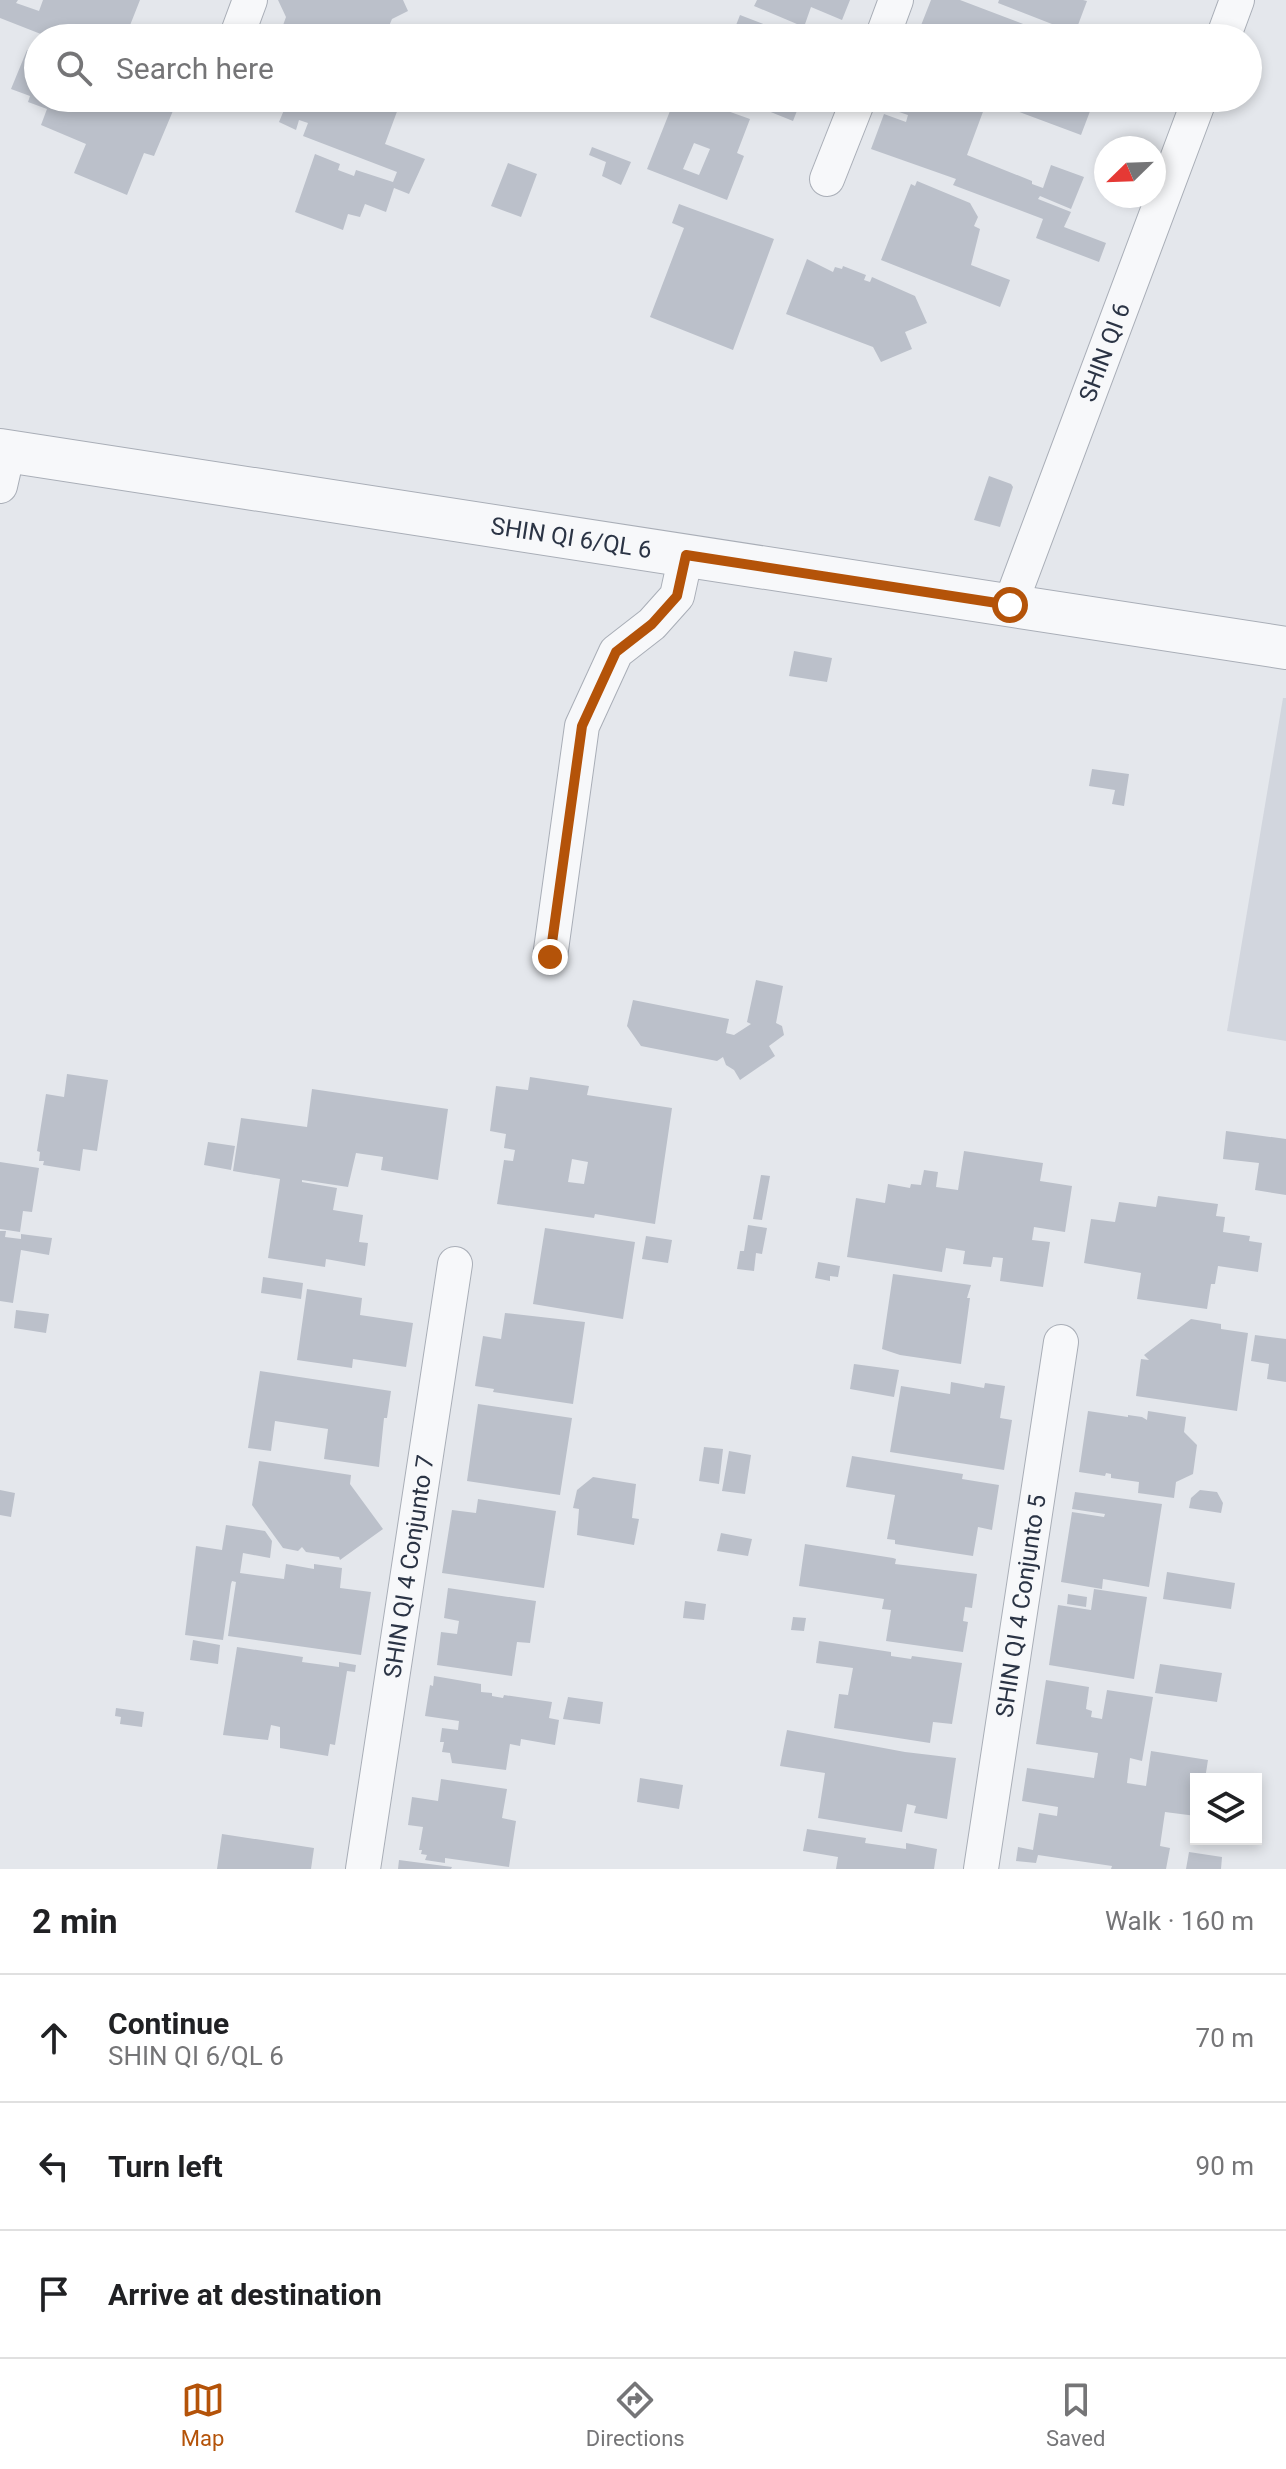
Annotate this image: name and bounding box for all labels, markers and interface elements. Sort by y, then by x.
search box [24,24,1262,112]
icon: search [52,46,96,90]
text: Search here [116,51,274,86]
north arrow [1094,136,1166,208]
street label: SHIN QI 6 [1073,299,1136,406]
street label: SHIN QI 6/QL 6 [489,512,654,564]
route start [992,587,1028,623]
route end [532,939,568,975]
street label: SHIN QI 4 Conjunto 7 [378,1453,440,1680]
street label: SHIN QI 4 Conjunto 5 [990,1493,1052,1719]
map controls [1190,1773,1262,1845]
button: layers [1190,1773,1262,1845]
text: 2 min [32,1901,117,1941]
text: Walk · 160 m [1105,1906,1254,1936]
text: Continue [108,2006,229,2041]
icon: ahead [32,2016,76,2060]
text: 70 m [1196,2023,1254,2053]
text: SHIN QI 6/QL 6 [108,2041,284,2071]
icon: left [32,2144,76,2188]
text: Turn left [108,2149,223,2184]
text: 90 m [1196,2151,1254,2181]
icon: arrive [32,2272,76,2316]
text: Arrive at destination [108,2277,382,2312]
tab: Map [181,2378,225,2451]
tab: Directions [586,2378,685,2451]
tab: Saved [1046,2378,1105,2451]

